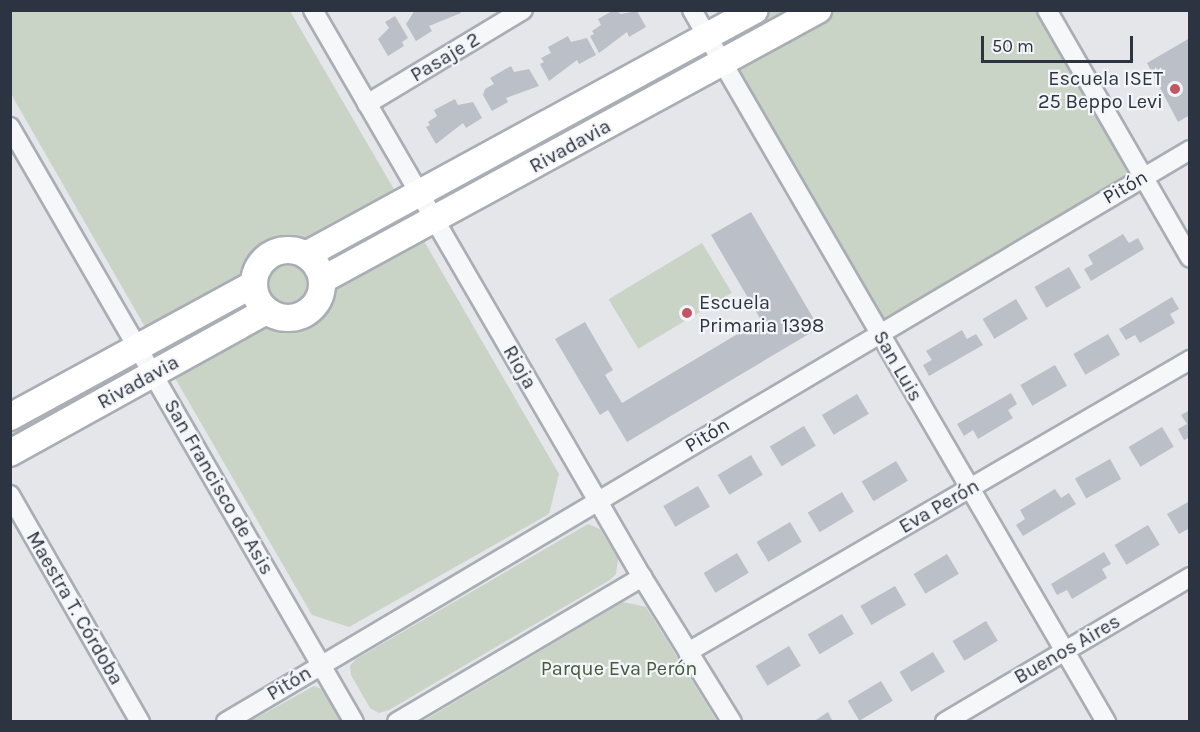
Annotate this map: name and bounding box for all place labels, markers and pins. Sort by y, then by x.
place label: Escuela ISET 25 Beppo Levi [1038,66,1163,113]
marker: Escuela ISET 25 Beppo Levi [1168,82,1182,96]
place label: Escuela Primaria 1398 [699,290,824,337]
marker: Escuela Primaria 1398 [680,306,694,320]

